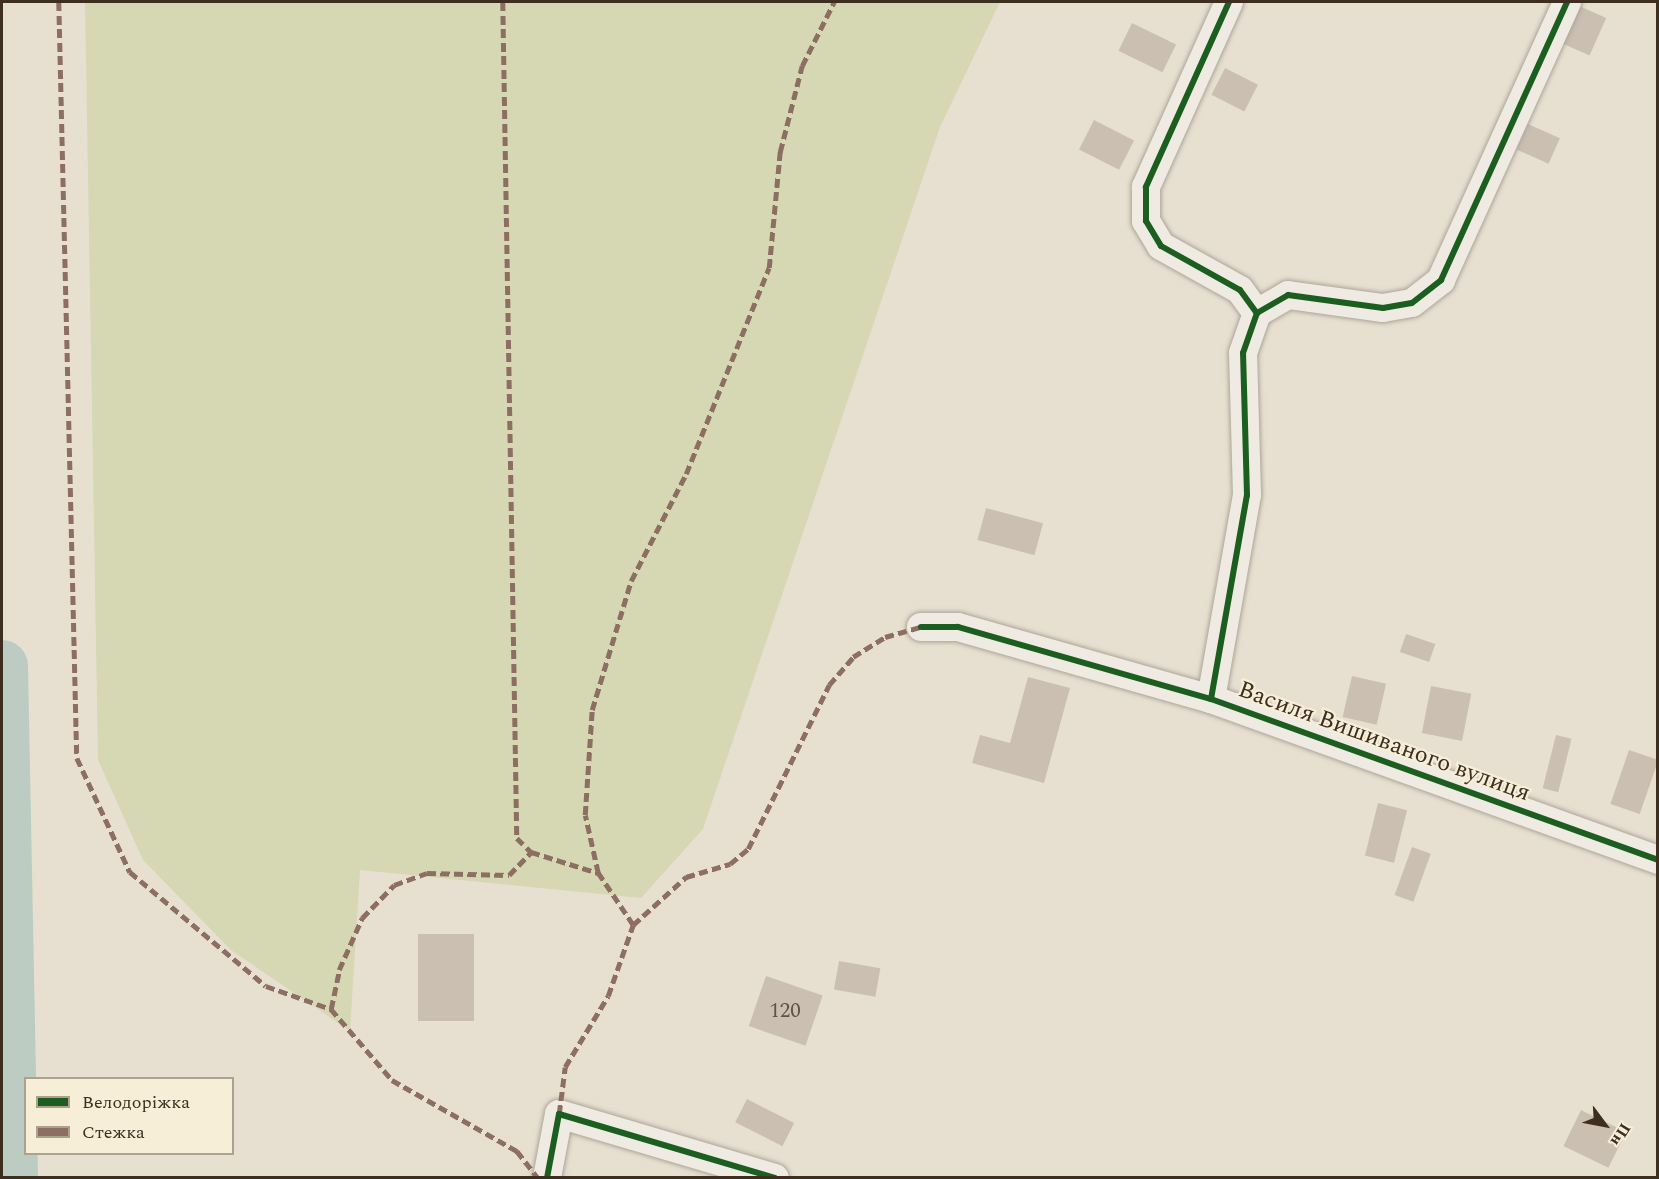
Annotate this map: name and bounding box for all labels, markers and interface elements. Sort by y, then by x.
street label: Василя Вишиваного вулиця [1234,676,1534,808]
house number: 120 [769,998,801,1024]
legend [24,1077,234,1155]
text: Велодоріжка [82,1089,190,1116]
north arrow [1575,1095,1635,1155]
text: Пн [1604,1118,1637,1151]
text: Стежка [82,1119,145,1146]

